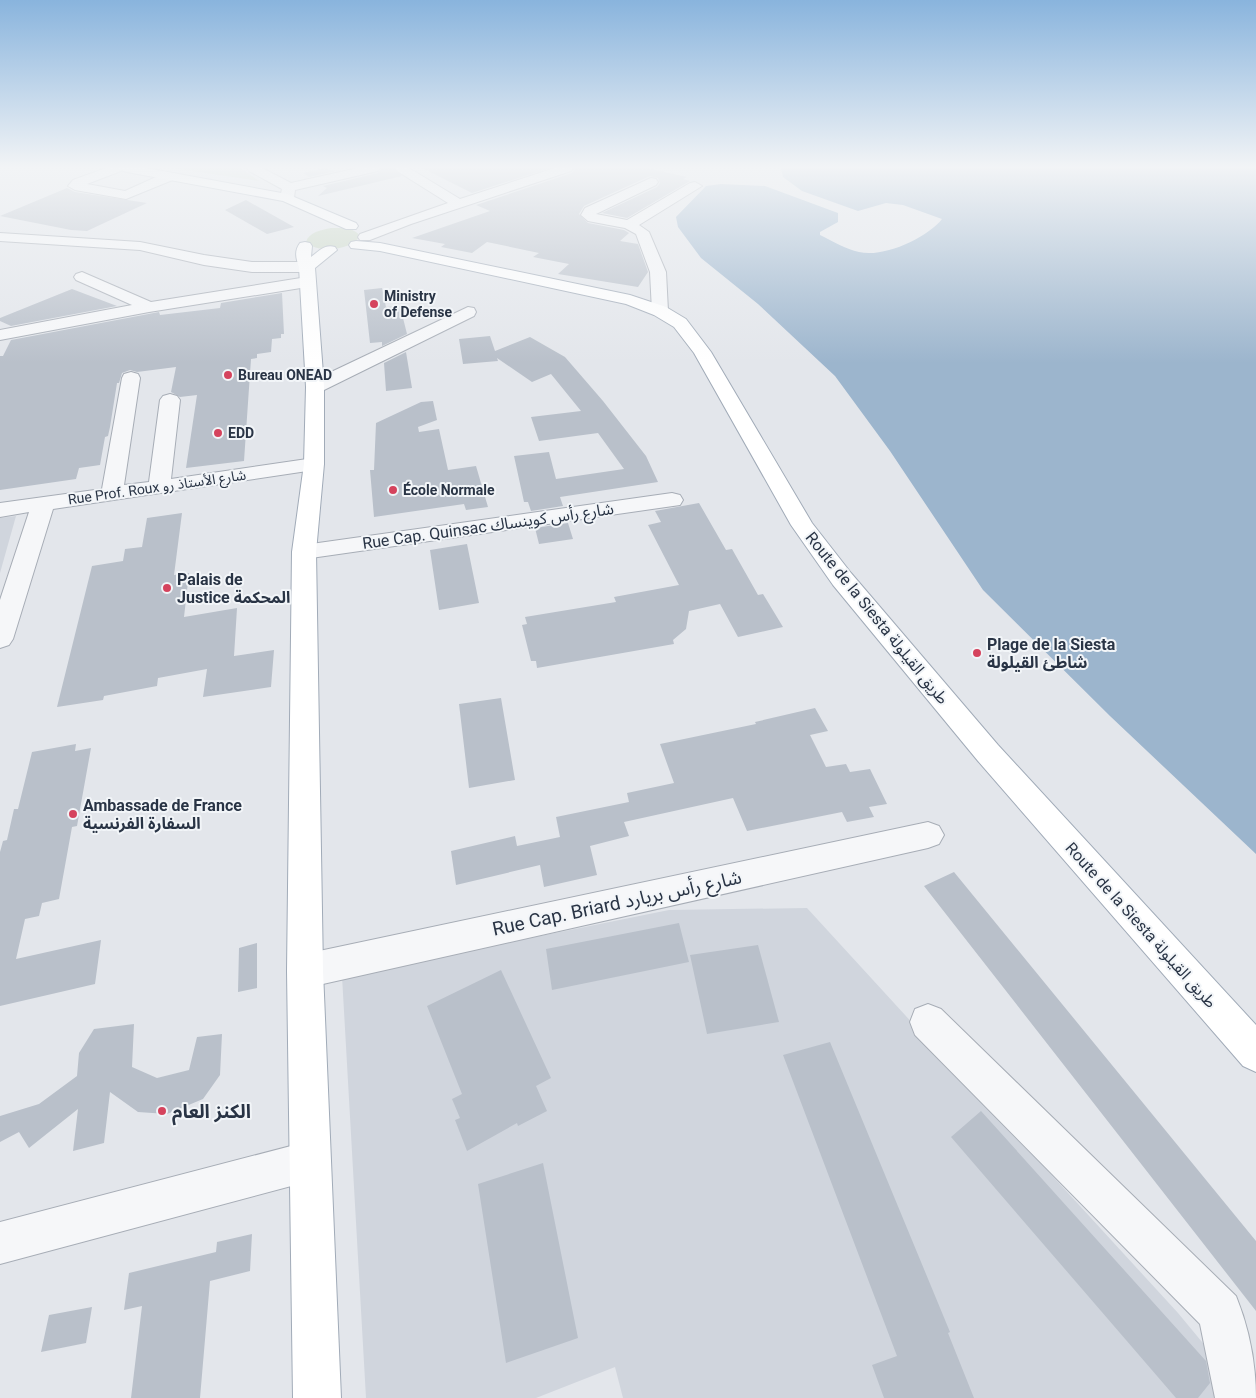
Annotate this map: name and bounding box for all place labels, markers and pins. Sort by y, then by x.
place label: Ministry of Defense [384,288,452,320]
marker: Ministry of Defense [368,298,380,310]
place label: Bureau ONEAD [238,367,332,383]
marker: Bureau ONEAD [222,369,234,381]
place label: EDD [228,425,254,441]
marker: EDD [212,427,224,439]
place label: École Normale [403,481,495,498]
marker: École Normale [387,484,399,496]
place label: Palais de Justice المحكمة [177,570,290,607]
marker: Palais de Justice المحكمة [161,582,173,594]
place label: Plage de la Siesta شاطئ القيلولة [987,635,1116,672]
marker: Plage de la Siesta شاطئ القيلولة [971,647,983,659]
place label: Ambassade de France السفارة الفرنسية [83,796,242,833]
marker: Ambassade de France السفارة الفرنسية [67,808,79,820]
place label: الكنز العام [172,1100,251,1126]
marker: الكنز العام [156,1105,168,1117]

